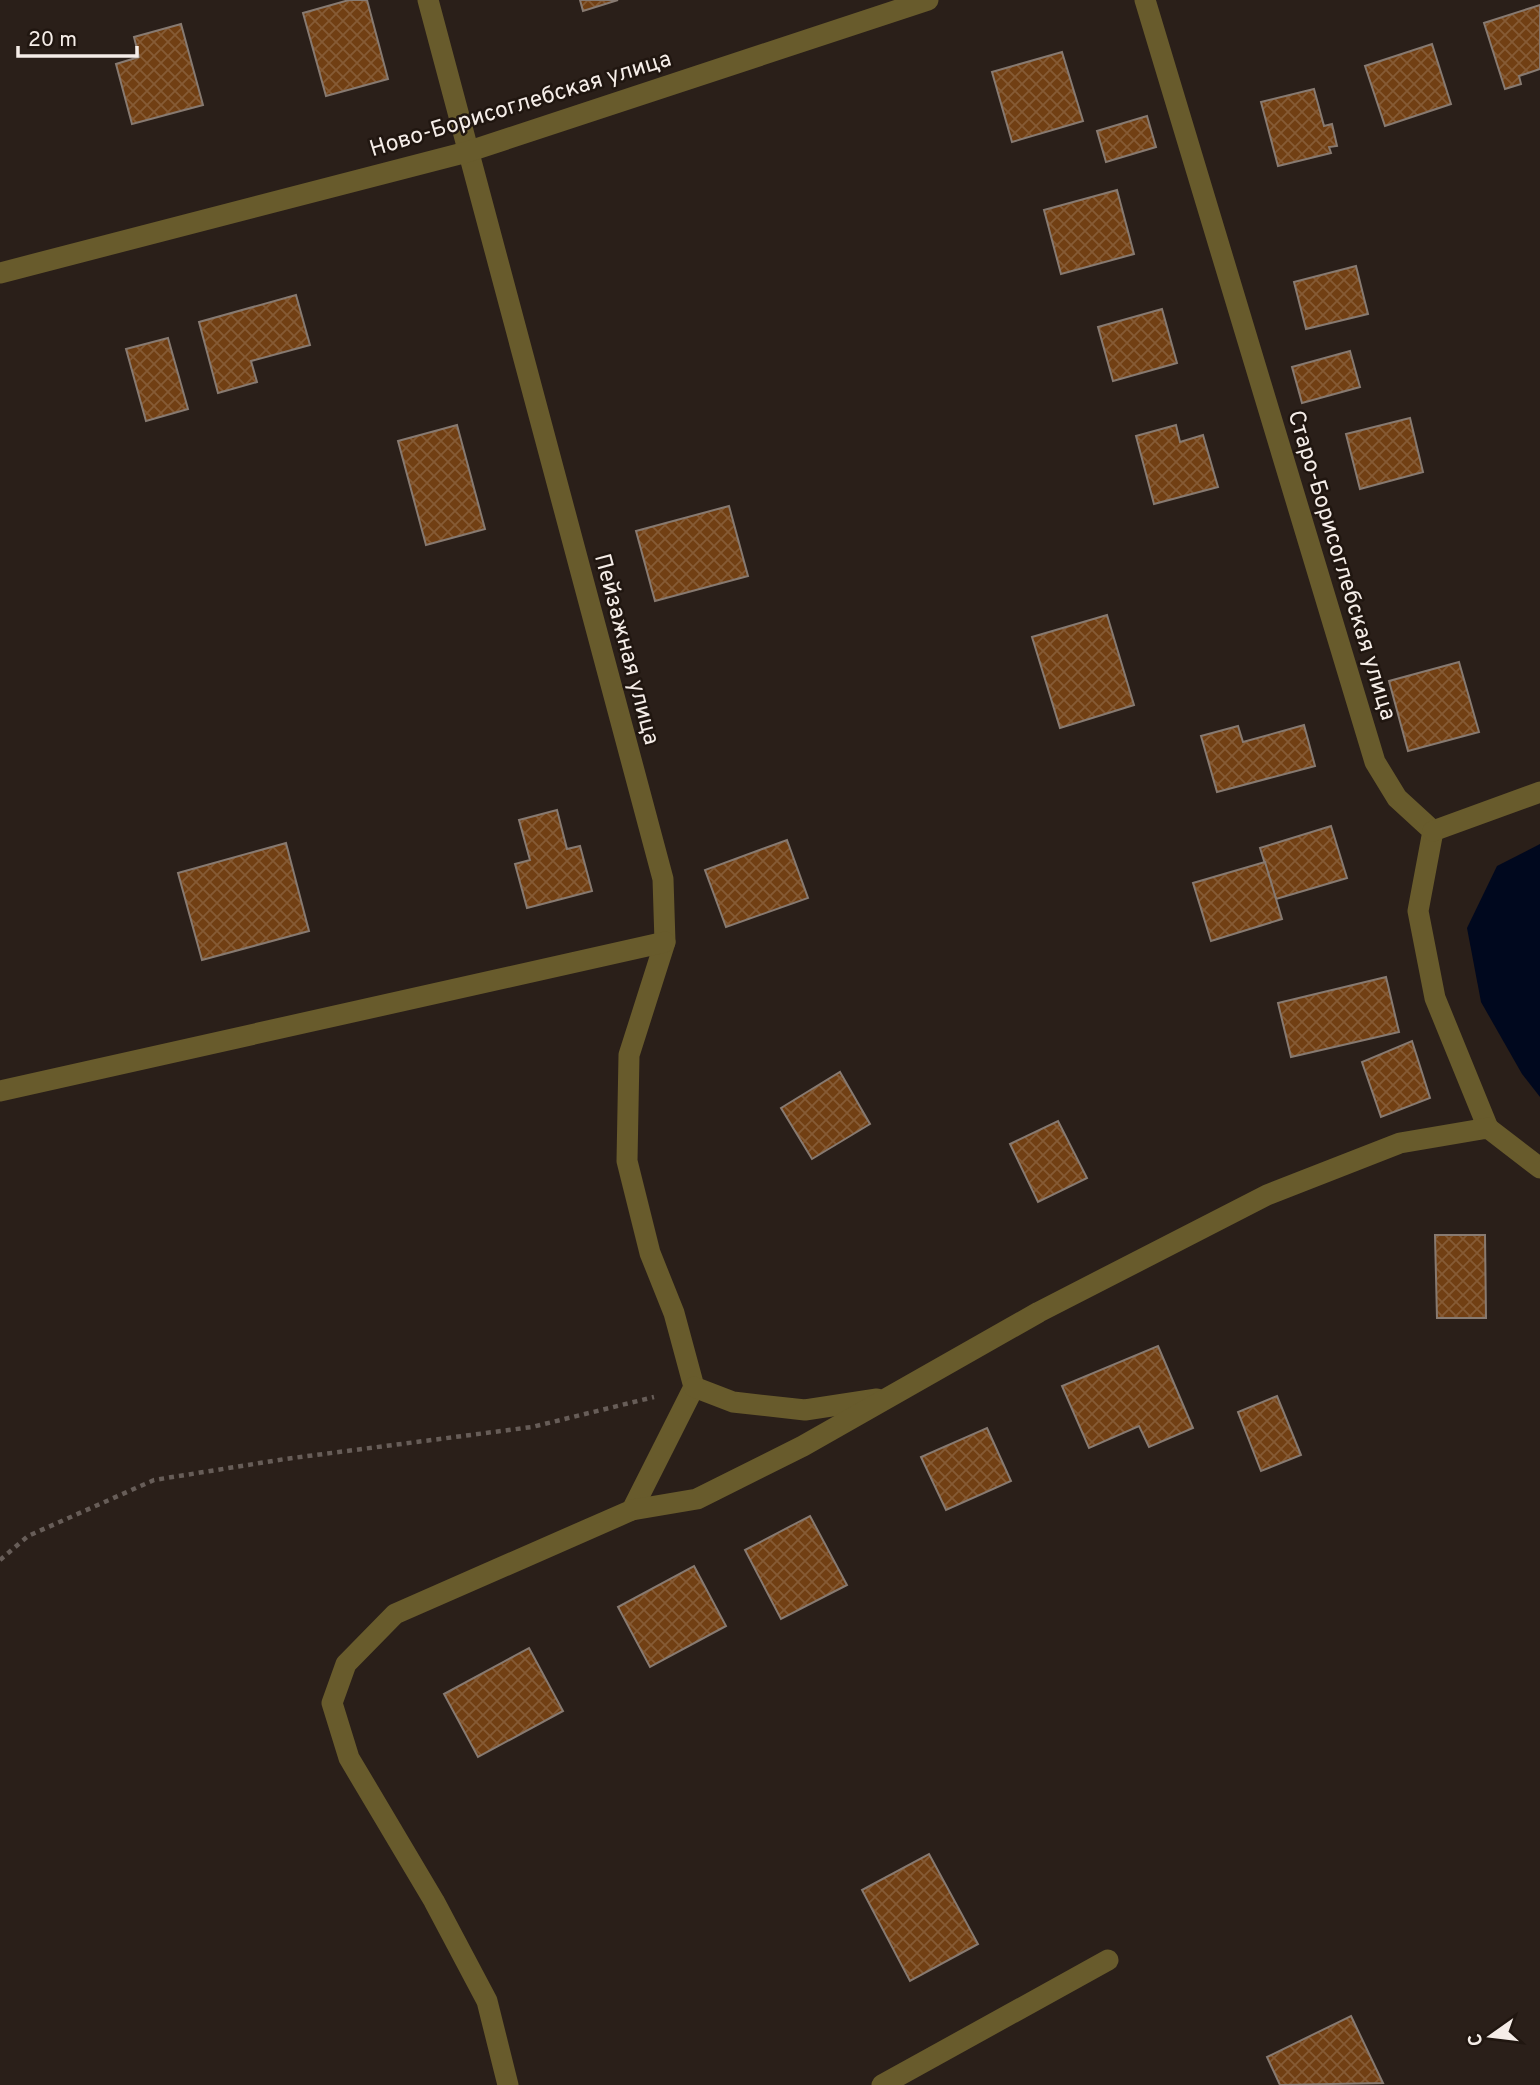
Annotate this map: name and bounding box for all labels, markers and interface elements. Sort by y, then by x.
scale bar [18,14,136,58]
text: 20 m [28,27,77,54]
street label: Ново-Борисоглебская улица [366,46,675,165]
street label: Старо-Борисоглебская улица [1280,407,1402,724]
street label: Пейзажная улица [586,551,665,748]
north arrow [1456,2001,1526,2071]
text: С [1463,2031,1490,2048]

